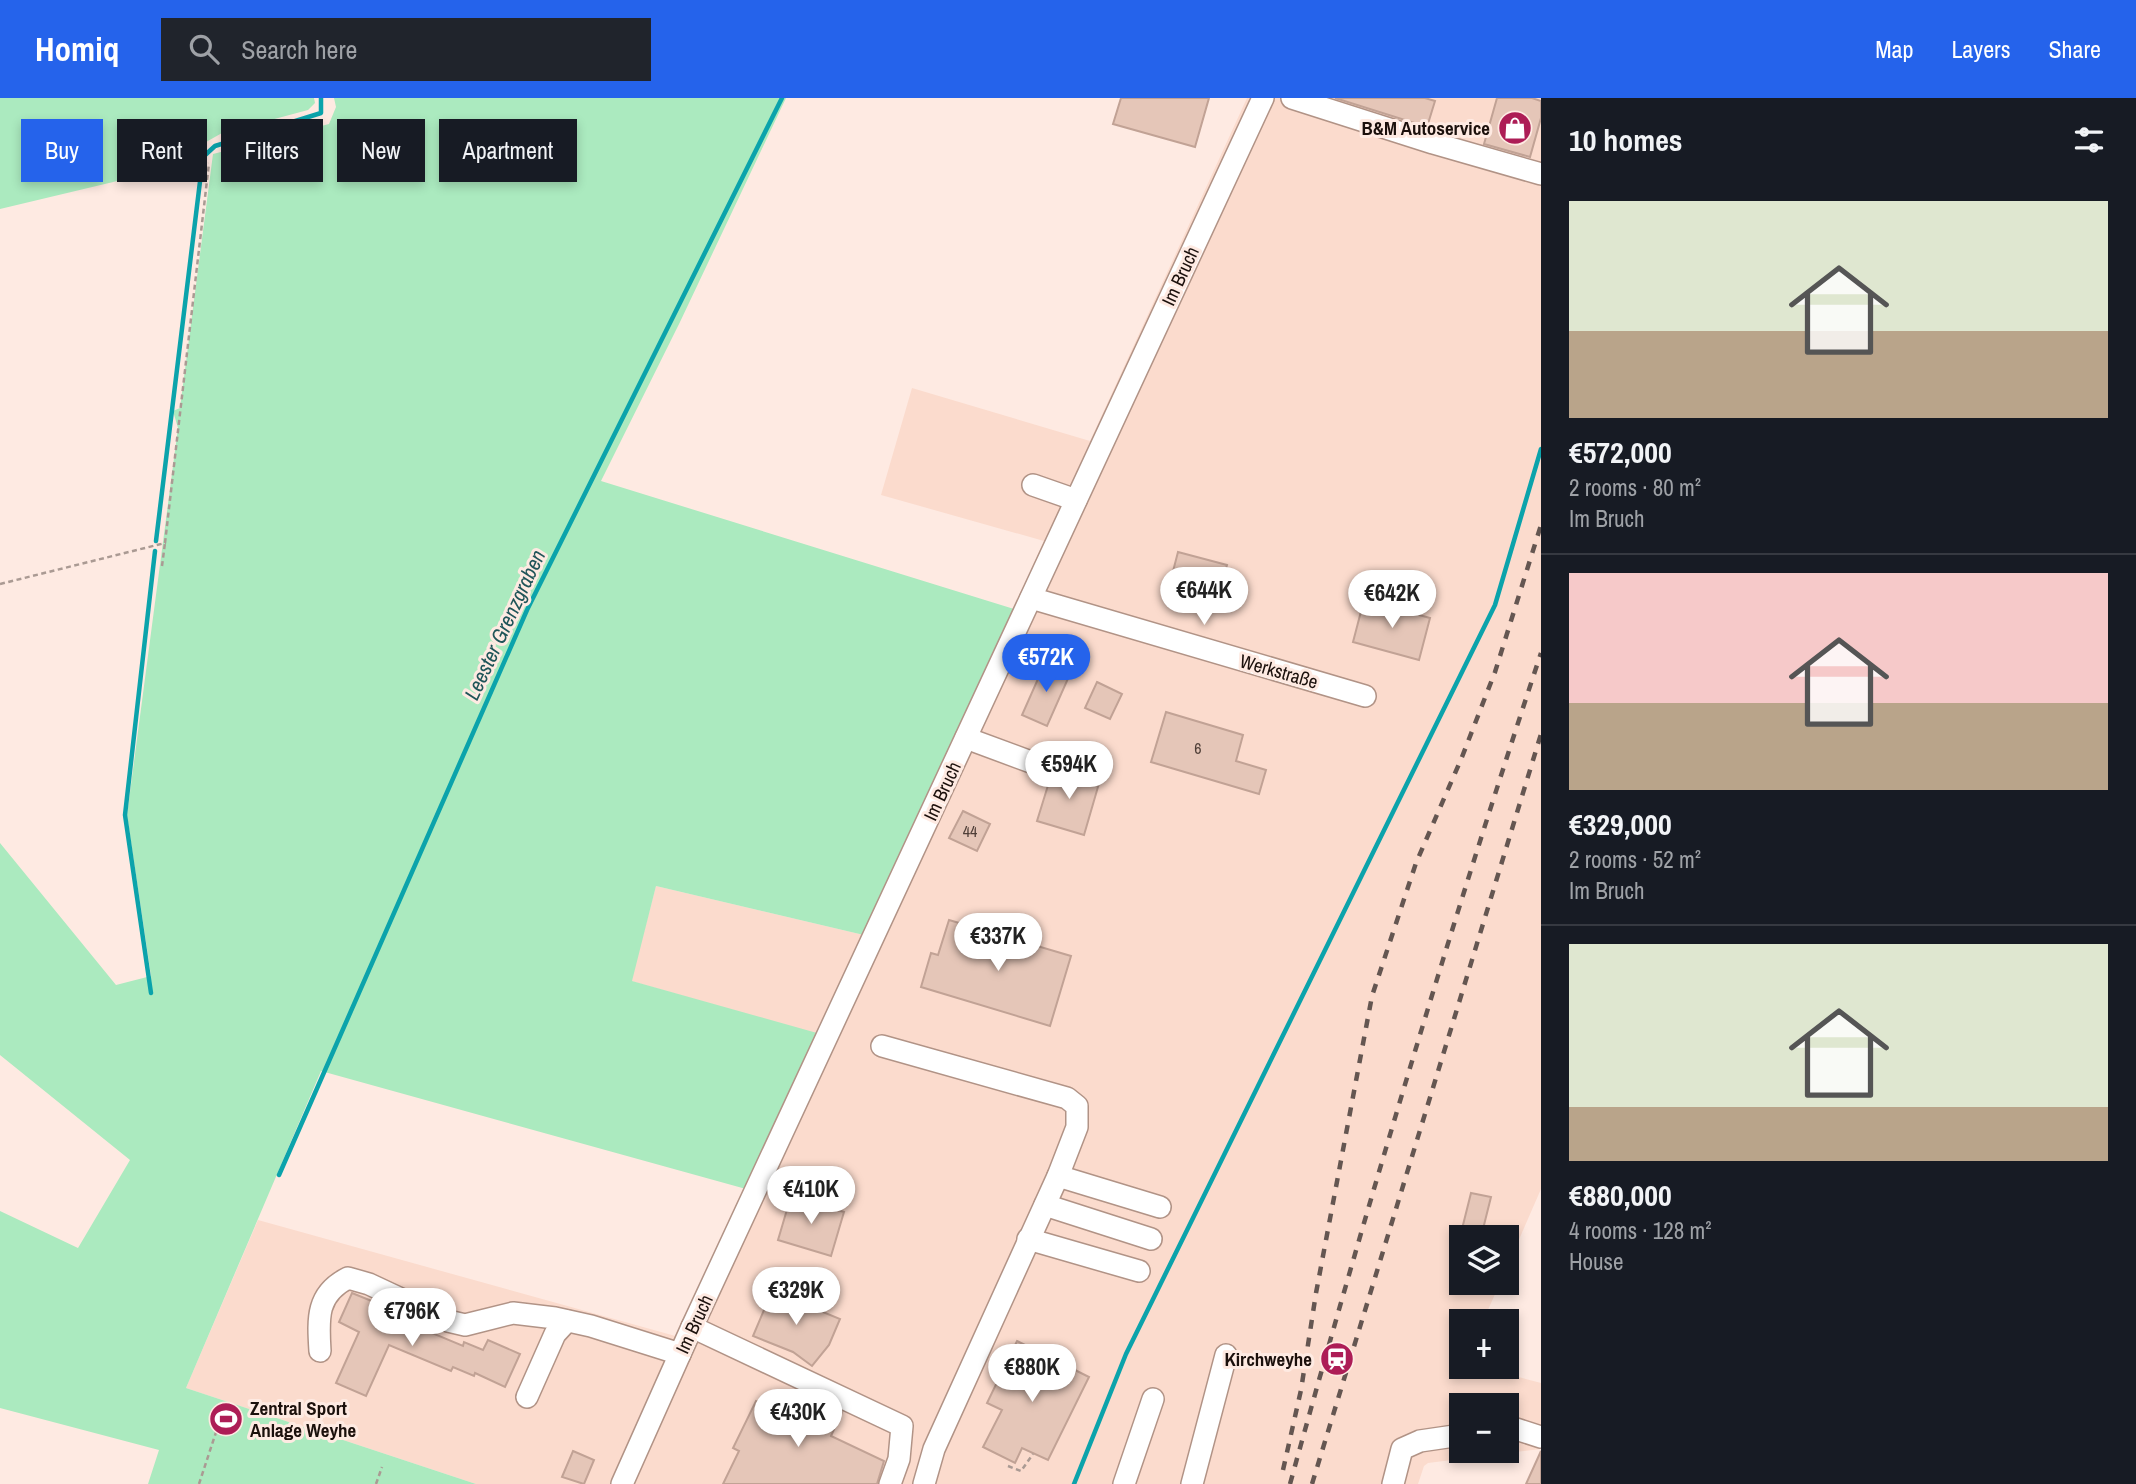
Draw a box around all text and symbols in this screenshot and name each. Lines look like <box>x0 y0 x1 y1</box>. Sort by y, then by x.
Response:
search box <box>161 18 651 81</box>
text: Homiq <box>35 27 119 71</box>
icon: search <box>185 30 223 68</box>
text: Search here <box>241 32 357 67</box>
text: Map <box>1875 33 1913 65</box>
text: Layers <box>1951 33 2010 65</box>
text: Share <box>2048 33 2101 65</box>
shop icon: B&M Autoservice <box>1496 109 1534 147</box>
place label: B&M Autoservice <box>1362 115 1490 141</box>
chip: Buy <box>21 119 103 182</box>
chip: Rent <box>117 119 207 182</box>
chip: Filters <box>221 119 323 182</box>
chip: New <box>337 119 425 182</box>
chip: Apartment <box>439 119 577 182</box>
text: 10 homes <box>1569 120 1683 160</box>
icon: filters <box>2070 121 2108 159</box>
street label: Im Bruch <box>1155 242 1205 310</box>
icon: home <box>1776 247 1902 373</box>
text: €572,000 <box>1569 432 1672 472</box>
text: 2 rooms · 80 m² <box>1569 472 1701 503</box>
text: Im Bruch <box>1569 503 1644 534</box>
water label: Leester Grenzgraben <box>457 545 552 705</box>
pin: €644K <box>1155 568 1253 627</box>
pin: €642K <box>1343 570 1441 630</box>
text: €644K <box>1176 574 1232 605</box>
text: €642K <box>1364 577 1420 608</box>
icon: home <box>1776 619 1902 745</box>
pin: €572K <box>997 634 1095 694</box>
text: €572K <box>1018 641 1074 672</box>
street label: Werkstraße <box>1237 647 1321 695</box>
house number: 6 <box>1194 737 1202 759</box>
pin: €594K <box>1020 742 1118 801</box>
text: €594K <box>1041 748 1097 779</box>
street label: Im Bruch <box>917 757 967 825</box>
text: €329,000 <box>1569 804 1672 844</box>
house number: 44 <box>963 820 977 842</box>
text: 2 rooms · 52 m² <box>1569 844 1701 875</box>
text: Im Bruch <box>1569 875 1644 906</box>
pin: €337K <box>949 914 1047 973</box>
text: €337K <box>970 920 1026 951</box>
icon: home <box>1776 990 1902 1116</box>
pin: €410K <box>762 1166 860 1226</box>
text: €410K <box>783 1173 839 1204</box>
text: €880,000 <box>1569 1175 1672 1215</box>
text: 4 rooms · 128 m² <box>1569 1215 1712 1246</box>
map controls <box>1449 1225 1519 1463</box>
button: layers <box>1449 1225 1519 1295</box>
text: House <box>1569 1246 1624 1277</box>
pin: €329K <box>747 1268 845 1327</box>
text: €329K <box>768 1274 824 1305</box>
pin: €796K <box>363 1288 461 1348</box>
street label: Im Bruch <box>669 1290 719 1358</box>
text: €796K <box>384 1295 440 1326</box>
button: + <box>1449 1309 1519 1379</box>
station icon: Kirchweyhe <box>1318 1340 1356 1378</box>
pin: €880K <box>983 1344 1081 1404</box>
place label: Kirchweyhe <box>1225 1346 1312 1372</box>
text: €880K <box>1004 1351 1060 1382</box>
pin: €430K <box>749 1390 847 1449</box>
button: − <box>1449 1393 1519 1463</box>
place label: Zentral Sport Anlage Weyhe <box>250 1395 357 1443</box>
text: €430K <box>770 1396 826 1427</box>
sports icon: Zentral Sport Anlage Weyhe <box>207 1400 245 1438</box>

